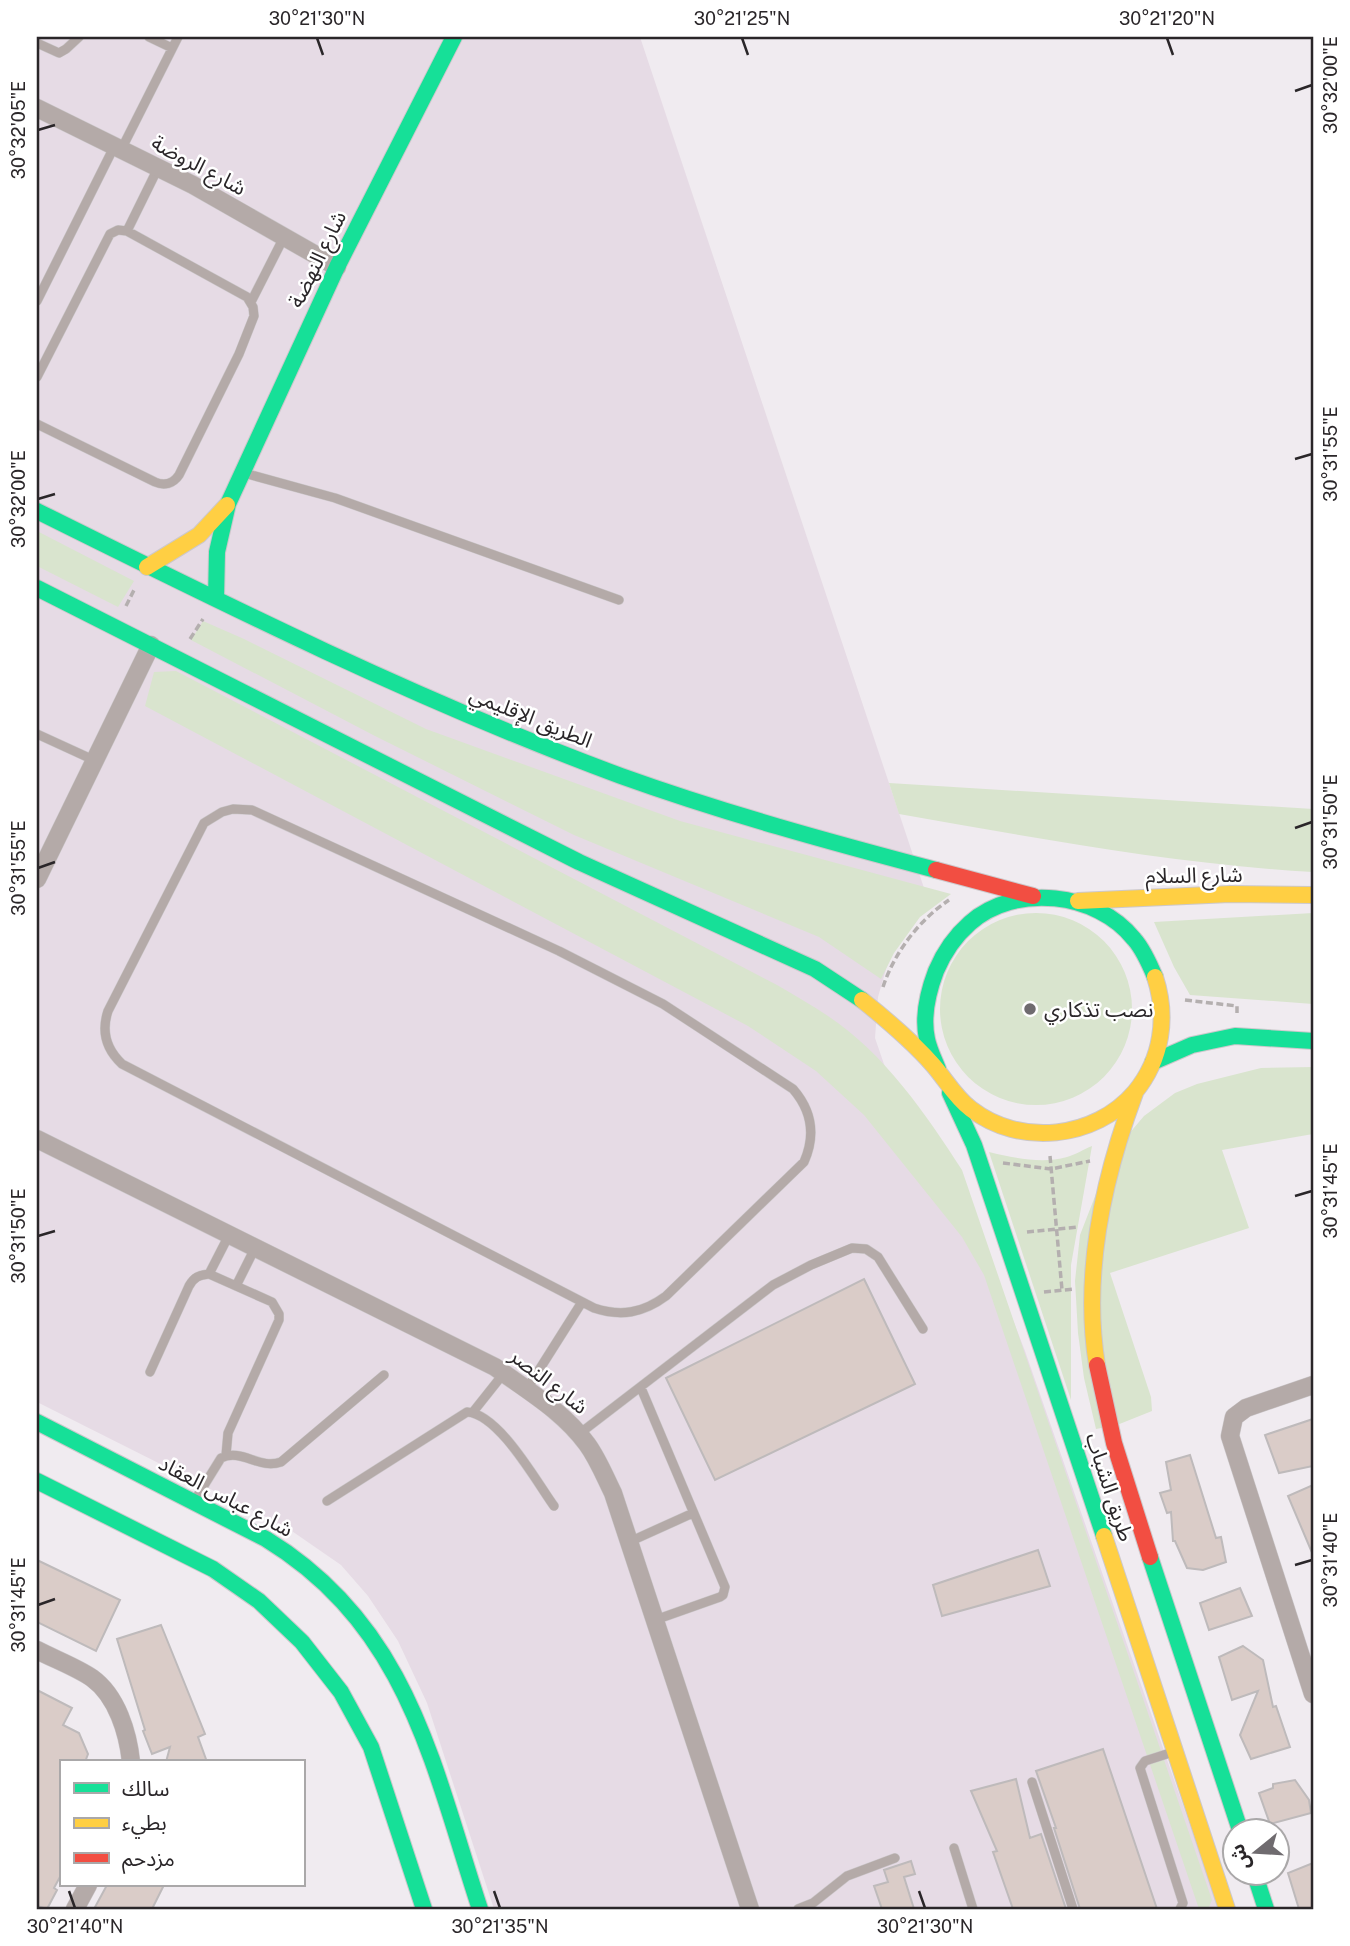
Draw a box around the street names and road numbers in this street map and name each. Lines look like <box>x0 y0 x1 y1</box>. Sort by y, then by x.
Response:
street label: شارع الروضة <box>146 130 251 203</box>
street label: شارع النهضة <box>283 207 354 313</box>
street label: الطريق الإقليمي <box>465 681 596 756</box>
street label: شارع السلام <box>1145 862 1243 892</box>
street label: شارع النصر <box>502 1342 593 1422</box>
street label: طريق الشباب <box>1080 1430 1139 1545</box>
street label: شارع عباس العقاد <box>153 1450 297 1545</box>

